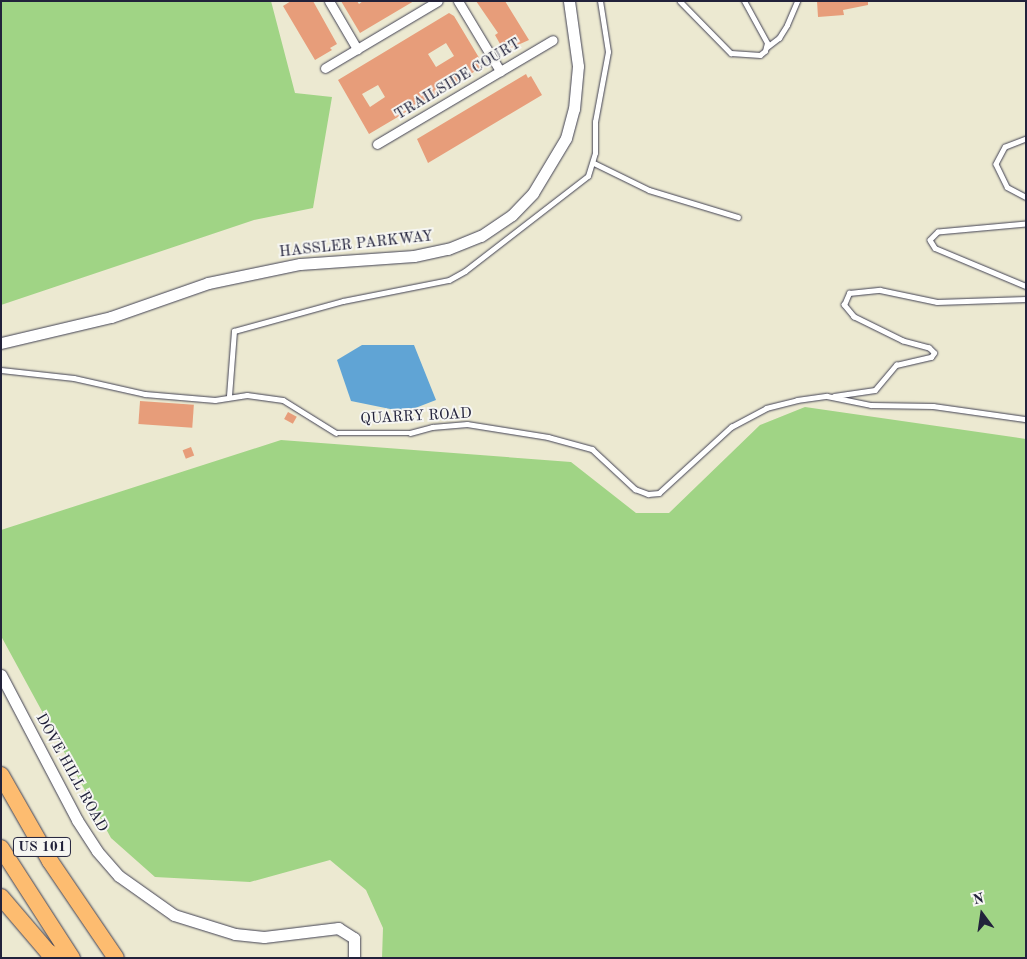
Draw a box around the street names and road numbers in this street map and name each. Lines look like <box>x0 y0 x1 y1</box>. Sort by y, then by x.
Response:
street label: TRAILSIDE COURT <box>392 35 524 125</box>
street label: HASSLER PARKWAY <box>278 228 434 262</box>
street label: QUARRY ROAD <box>360 405 472 429</box>
street label: DOVE HILL ROAD <box>31 711 111 835</box>
road number: US 101 <box>12 836 72 859</box>

